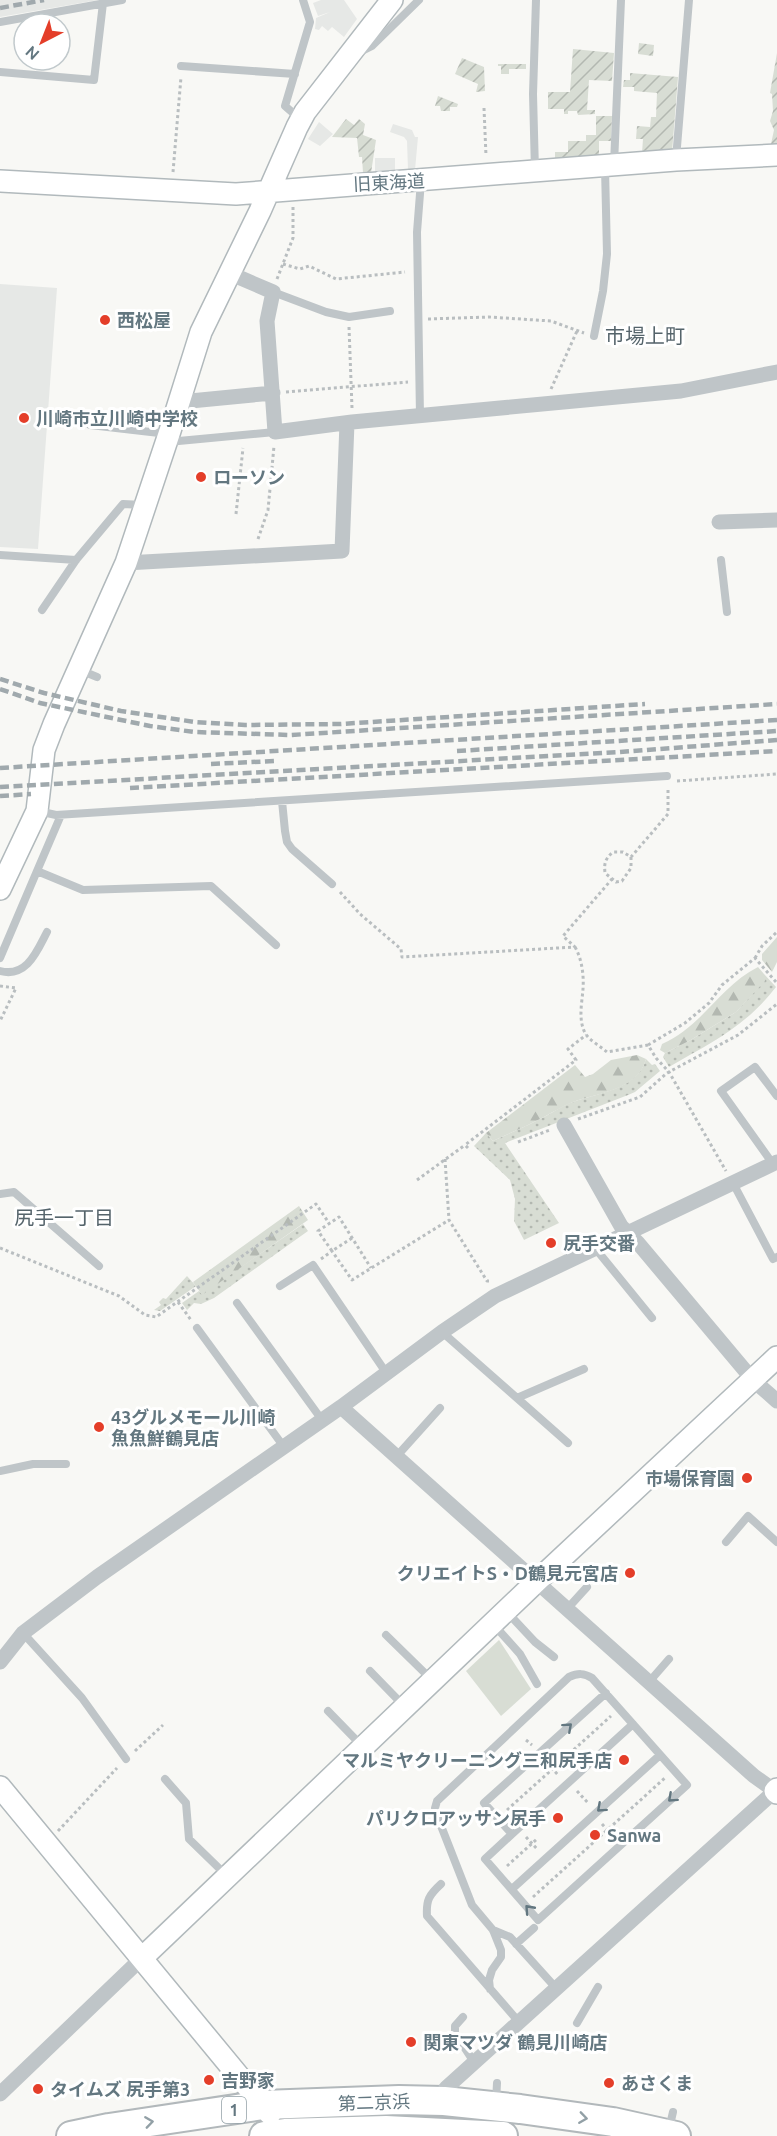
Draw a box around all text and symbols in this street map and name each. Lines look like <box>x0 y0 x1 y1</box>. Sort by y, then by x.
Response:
north arrow <box>12 12 72 72</box>
text: N <box>22 42 42 64</box>
street label: 旧東海道 <box>353 170 425 194</box>
place label: 西松屋 <box>117 310 171 330</box>
marker: 西松屋 <box>98 313 112 327</box>
district label: 市場上町 <box>605 324 685 347</box>
place label: 川崎市立川崎中学校 <box>36 408 198 428</box>
marker: 川崎市立川崎中学校 <box>17 411 31 425</box>
place label: ローソン <box>213 467 285 487</box>
marker: ローソン <box>194 470 208 484</box>
district label: 尻手一丁目 <box>14 1206 114 1229</box>
place label: 尻手交番 <box>563 1233 635 1253</box>
marker: 尻手交番 <box>544 1236 558 1250</box>
place label: 43グルメモール川崎 魚魚鮮鶴見店 <box>111 1407 275 1448</box>
marker: 43グルメモール川崎 魚魚鮮鶴見店 <box>92 1420 106 1434</box>
place label: 市場保育園 <box>645 1468 735 1488</box>
marker: 市場保育園 <box>740 1471 754 1485</box>
place label: クリエイトS・D鶴見元宮店 <box>397 1563 618 1583</box>
marker: クリエイトS・D鶴見元宮店 <box>623 1566 637 1580</box>
one-way arrow <box>561 1723 572 1734</box>
place label: マルミヤクリーニング三和尻手店 <box>342 1750 612 1770</box>
marker: マルミヤクリーニング三和尻手店 <box>617 1753 631 1767</box>
one-way arrow <box>668 1791 679 1802</box>
one-way arrow <box>598 1801 608 1812</box>
place label: パリクロアッサン尻手 <box>366 1808 546 1828</box>
marker: パリクロアッサン尻手 <box>551 1811 565 1825</box>
place label: Sanwa <box>607 1825 661 1845</box>
marker: Sanwa <box>588 1828 602 1842</box>
one-way arrow <box>525 1905 536 1915</box>
place label: 関東マツダ 鶴見川崎店 <box>423 2032 607 2052</box>
marker: 関東マツダ 鶴見川崎店 <box>404 2035 418 2049</box>
place label: 吉野家 <box>221 2070 275 2090</box>
marker: 吉野家 <box>202 2073 216 2087</box>
place label: あさくま <box>621 2073 693 2093</box>
marker: あさくま <box>602 2076 616 2090</box>
place label: タイムズ 尻手第3 <box>50 2079 190 2099</box>
marker: タイムズ 尻手第3 <box>31 2082 45 2096</box>
street label: 第二京浜 <box>338 2091 410 2113</box>
road number: 1 <box>222 2097 246 2123</box>
one-way arrow <box>578 2112 587 2124</box>
one-way arrow <box>145 2117 154 2129</box>

